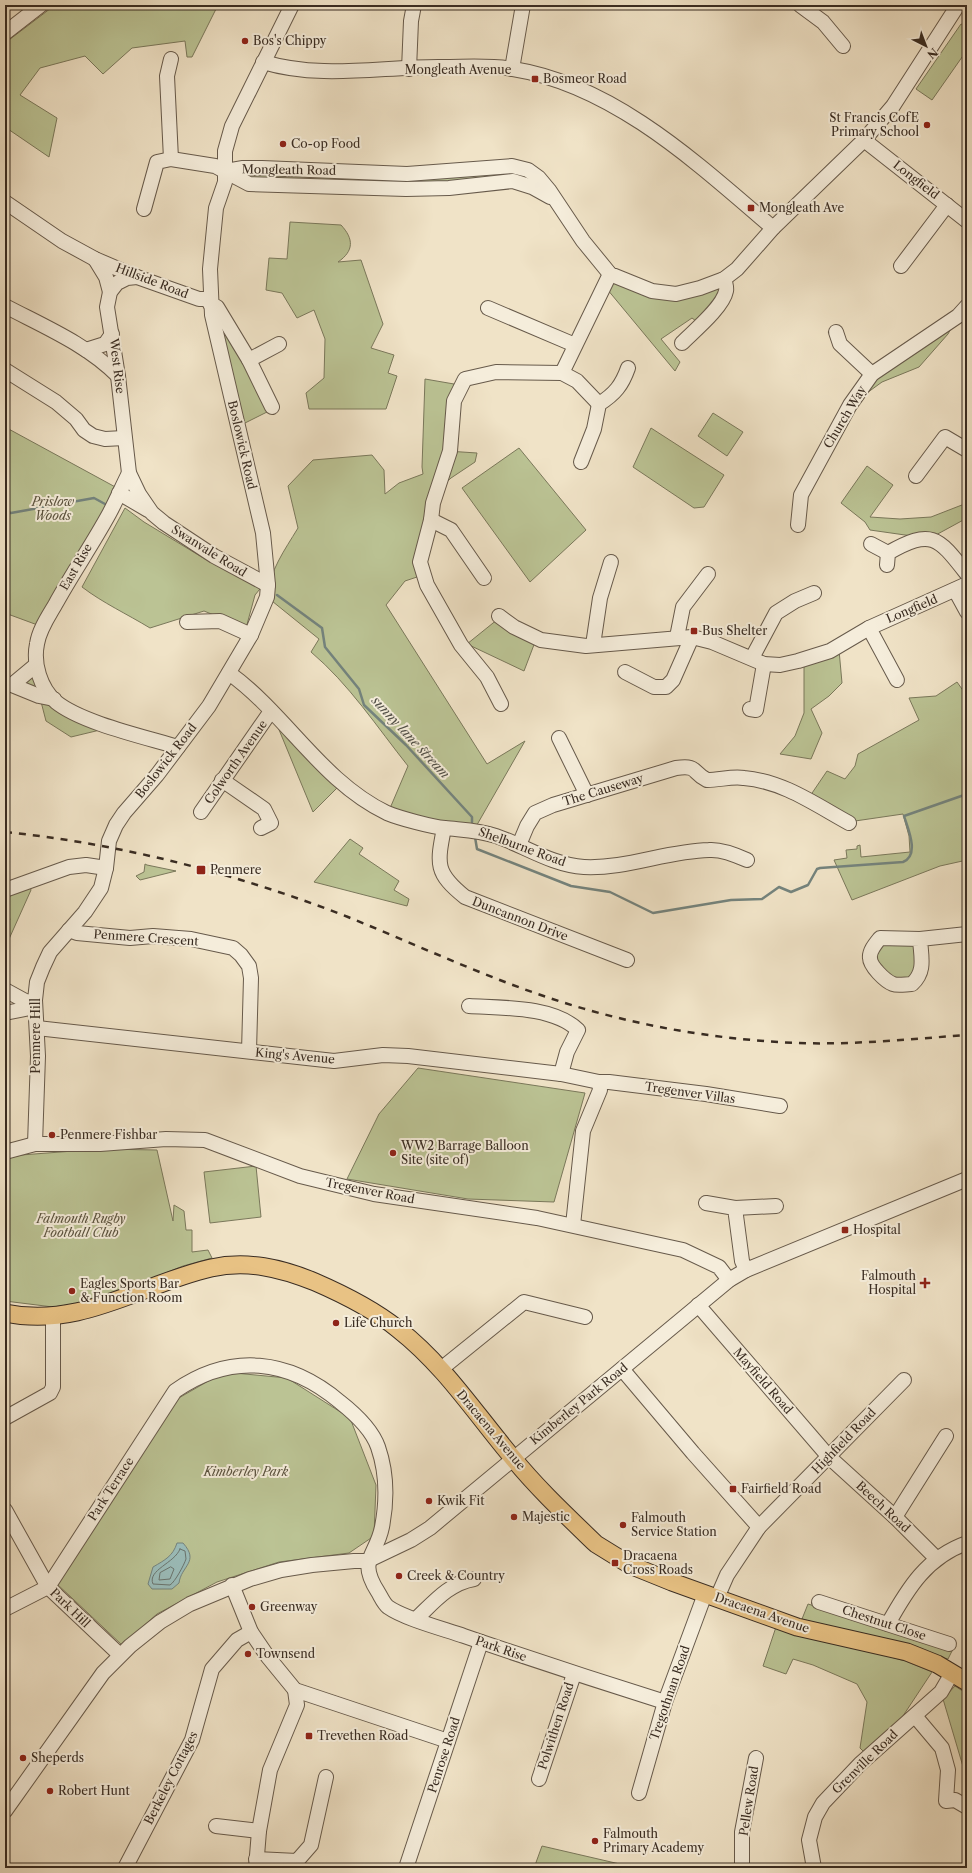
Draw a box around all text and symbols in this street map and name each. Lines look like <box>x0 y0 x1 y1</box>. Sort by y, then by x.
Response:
north arrow <box>906 26 946 66</box>
place label: Bos's Chippy <box>253 33 327 48</box>
marker: Bos's Chippy <box>240 36 250 46</box>
text: N <box>924 45 941 62</box>
street label: Mongleath Avenue <box>405 62 512 77</box>
place label: Bosmeor Road <box>543 71 628 86</box>
marker: Bosmeor Road <box>530 74 540 84</box>
place label: St Francis CofE Primary School <box>829 110 919 139</box>
marker: St Francis CofE Primary School <box>922 120 932 130</box>
place label: Co-op Food <box>291 136 361 151</box>
marker: Co-op Food <box>278 139 288 149</box>
street label: Longfield <box>890 157 943 203</box>
street label: Mongleath Road <box>242 161 337 178</box>
place label: Mongleath Ave <box>759 200 844 215</box>
marker: Mongleath Ave <box>746 203 756 213</box>
street label: Hillside Road <box>114 260 191 302</box>
street label: West Rise <box>107 336 128 395</box>
street label: Church Way <box>820 382 869 451</box>
street label: Boslowick Road <box>225 399 260 492</box>
park label: Prislow Woods <box>31 494 75 523</box>
street label: Swanvale Road <box>169 521 250 580</box>
street label: East Rise <box>56 540 95 593</box>
street label: Longfield <box>884 591 940 626</box>
place label: Bus Shelter <box>702 623 767 638</box>
marker: Bus Shelter <box>689 626 699 636</box>
water label: sunny lane stream <box>368 692 453 782</box>
street label: Colworth Avenue <box>201 717 270 807</box>
street label: Boslowick Road <box>132 720 200 801</box>
street label: The Causeway <box>561 770 645 809</box>
street label: Shelburne Road <box>476 824 569 870</box>
place label: Penmere <box>210 862 262 877</box>
marker: Penmere <box>195 864 207 876</box>
street label: Duncannon Drive <box>470 893 571 944</box>
street label: Penmere Crescent <box>93 926 200 949</box>
street label: Penmere Hill <box>28 998 43 1074</box>
street label: King's Avenue <box>255 1045 336 1066</box>
street label: Tregenver Villas <box>644 1079 736 1106</box>
place label: Penmere Fishbar <box>60 1127 157 1142</box>
marker: Penmere Fishbar <box>47 1130 57 1140</box>
place label: WW2 Barrage Balloon Site (site of) <box>400 1138 529 1167</box>
marker: WW2 Barrage Balloon Site (site of) <box>388 1148 398 1158</box>
street label: Tregenver Road <box>324 1174 417 1207</box>
park label: Falmouth Rugby Football Club <box>35 1211 126 1240</box>
place label: Hospital <box>853 1222 901 1237</box>
marker: Hospital <box>840 1225 850 1235</box>
place label: Falmouth Hospital <box>861 1268 916 1297</box>
place label: Eagles Sports Bar & Function Room <box>80 1276 182 1305</box>
marker: Falmouth Hospital <box>919 1277 931 1289</box>
marker: Eagles Sports Bar & Function Room <box>67 1286 77 1296</box>
place label: Life Church <box>344 1315 413 1330</box>
marker: Life Church <box>331 1318 341 1328</box>
street label: Mayfield Road <box>731 1345 797 1417</box>
street label: Kimberley Park Road <box>527 1359 631 1448</box>
street label: Dracaena Avenue <box>454 1387 529 1473</box>
street label: Highfield Road <box>808 1404 879 1477</box>
street label: Park Terrace <box>85 1454 137 1523</box>
park label: Kimberley Park <box>203 1464 289 1479</box>
street label: Beech Road <box>853 1478 914 1536</box>
place label: Fairfield Road <box>741 1481 822 1496</box>
marker: Fairfield Road <box>728 1484 738 1494</box>
place label: Kwik Fit <box>437 1493 485 1508</box>
marker: Kwik Fit <box>424 1496 434 1506</box>
place label: Majestic <box>522 1509 570 1524</box>
place label: Falmouth Service Station <box>631 1510 717 1539</box>
marker: Majestic <box>509 1512 519 1522</box>
marker: Falmouth Service Station <box>618 1520 628 1530</box>
place label: Dracaena Cross Roads <box>623 1548 693 1577</box>
marker: Dracaena Cross Roads <box>610 1558 620 1568</box>
place label: Creek & Country <box>407 1568 505 1583</box>
marker: Creek & Country <box>394 1571 404 1581</box>
street label: Park Hill <box>47 1585 94 1631</box>
street label: Dracaena Avenue <box>713 1589 812 1636</box>
place label: Greenway <box>260 1599 318 1614</box>
marker: Greenway <box>247 1602 257 1612</box>
street label: Chestnut Close <box>840 1602 928 1643</box>
street label: Park Rise <box>473 1633 529 1664</box>
street label: Tregothnan Road <box>646 1643 693 1742</box>
place label: Townsend <box>256 1646 316 1661</box>
marker: Townsend <box>243 1649 253 1659</box>
street label: Polwithen Road <box>534 1680 577 1771</box>
street label: Penrose Road <box>424 1714 463 1795</box>
street label: Grenville Road <box>829 1726 901 1797</box>
place label: Trevethen Road <box>317 1728 409 1743</box>
street label: Berkeley Cottages <box>141 1729 201 1827</box>
marker: Trevethen Road <box>304 1731 314 1741</box>
place label: Sheperds <box>31 1750 84 1765</box>
marker: Sheperds <box>18 1753 28 1763</box>
street label: Pellew Road <box>736 1764 762 1837</box>
place label: Robert Hunt <box>58 1783 130 1798</box>
marker: Robert Hunt <box>45 1786 55 1796</box>
place label: Falmouth Primary Academy <box>603 1826 704 1855</box>
marker: Falmouth Primary Academy <box>590 1836 600 1846</box>

